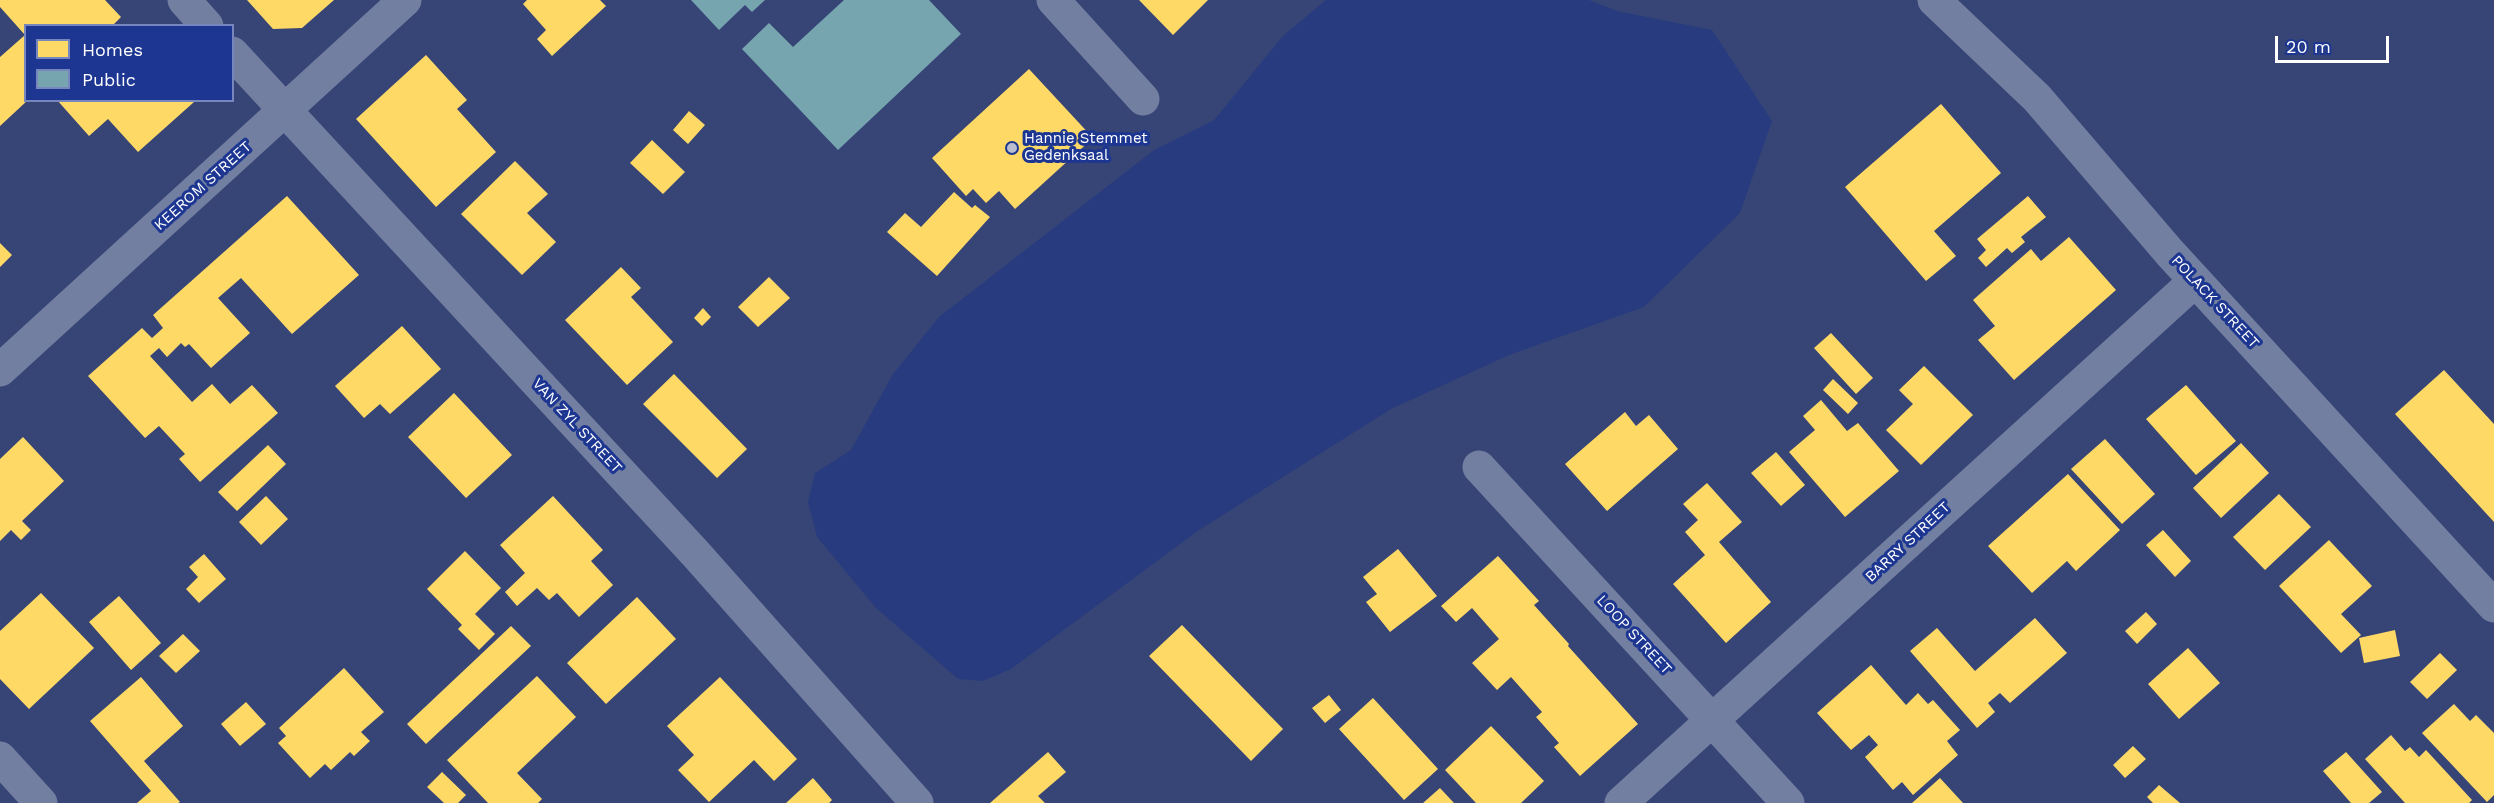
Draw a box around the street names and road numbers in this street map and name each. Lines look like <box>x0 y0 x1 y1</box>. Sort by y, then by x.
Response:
street label: KEEROM STREET <box>151 138 255 234</box>
street label: POLACK STREET <box>2167 252 2263 352</box>
street label: VAN ZYL STREET <box>528 375 626 477</box>
street label: BARRY STREET <box>1862 498 1954 586</box>
street label: LOOP STREET <box>1593 592 1675 678</box>

